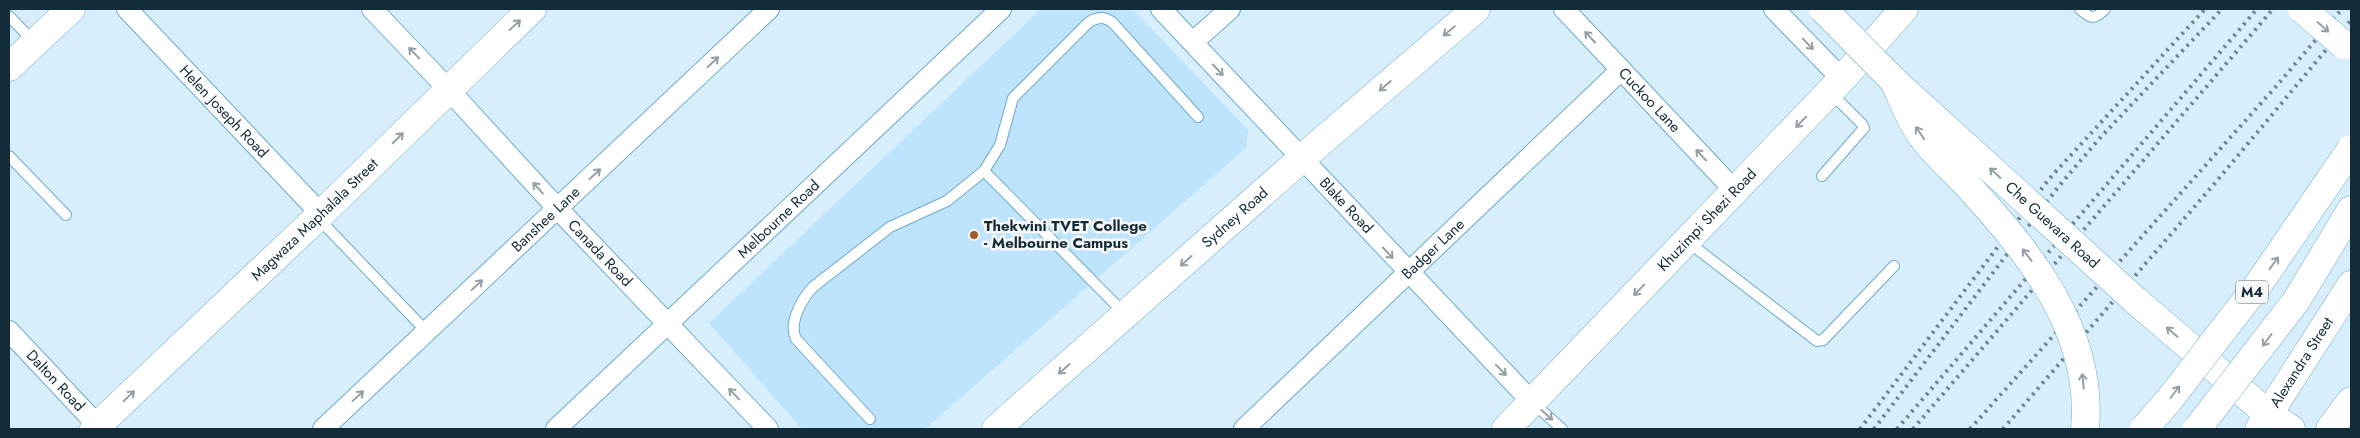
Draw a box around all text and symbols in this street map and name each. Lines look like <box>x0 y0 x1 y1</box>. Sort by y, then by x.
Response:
one-way arrow <box>509 19 521 31</box>
one-way arrow <box>2317 21 2330 33</box>
one-way arrow <box>1443 26 1456 37</box>
one-way arrow <box>1584 30 1596 43</box>
one-way arrow <box>1802 37 1814 50</box>
one-way arrow <box>408 47 420 60</box>
one-way arrow <box>707 56 720 68</box>
street label: Helen Joseph Road <box>174 60 273 163</box>
one-way arrow <box>1212 63 1224 76</box>
street label: Cuckoo Lane <box>1613 63 1686 138</box>
one-way arrow <box>1379 80 1392 92</box>
one-way arrow <box>1794 116 1807 128</box>
one-way arrow <box>1915 126 1925 140</box>
one-way arrow <box>392 132 404 144</box>
one-way arrow <box>1695 149 1707 162</box>
street label: Magwaza Maphalala Street <box>246 153 383 286</box>
street label: Khuzimpi Shezi Road <box>1652 163 1762 276</box>
one-way arrow <box>1989 167 2002 179</box>
one-way arrow <box>589 168 602 180</box>
street label: Blake Road <box>1314 172 1378 238</box>
street label: Melbourne Road <box>733 175 825 263</box>
street label: Che Guevara Road <box>2000 176 2104 274</box>
street label: Banshee Lane <box>507 181 585 257</box>
one-way arrow <box>532 181 544 194</box>
street label: Sydney Road <box>1197 182 1273 253</box>
street label: Badger Lane <box>1397 213 1470 284</box>
street label: Canada Road <box>563 215 637 291</box>
place label: Thekwini TVET College - Melbourne Campus <box>984 215 1147 254</box>
marker: Thekwini TVET College - Melbourne Campus <box>968 229 980 241</box>
one-way arrow <box>1382 246 1394 259</box>
one-way arrow <box>2022 248 2032 262</box>
one-way arrow <box>1179 255 1192 267</box>
one-way arrow <box>2269 256 2279 270</box>
one-way arrow <box>470 279 483 291</box>
road number: M4 <box>2236 280 2268 304</box>
one-way arrow <box>1634 283 1646 295</box>
street label: Alexandra Street <box>2264 313 2339 412</box>
one-way arrow <box>2166 326 2179 337</box>
one-way arrow <box>2261 333 2272 346</box>
street label: Dalton Road <box>21 345 90 416</box>
one-way arrow <box>1058 363 1071 375</box>
one-way arrow <box>1495 364 1507 376</box>
one-way arrow <box>2078 373 2088 389</box>
one-way arrow <box>2170 386 2181 399</box>
one-way arrow <box>728 388 741 400</box>
one-way arrow <box>123 390 136 402</box>
one-way arrow <box>352 390 365 402</box>
one-way arrow <box>1540 410 1553 421</box>

